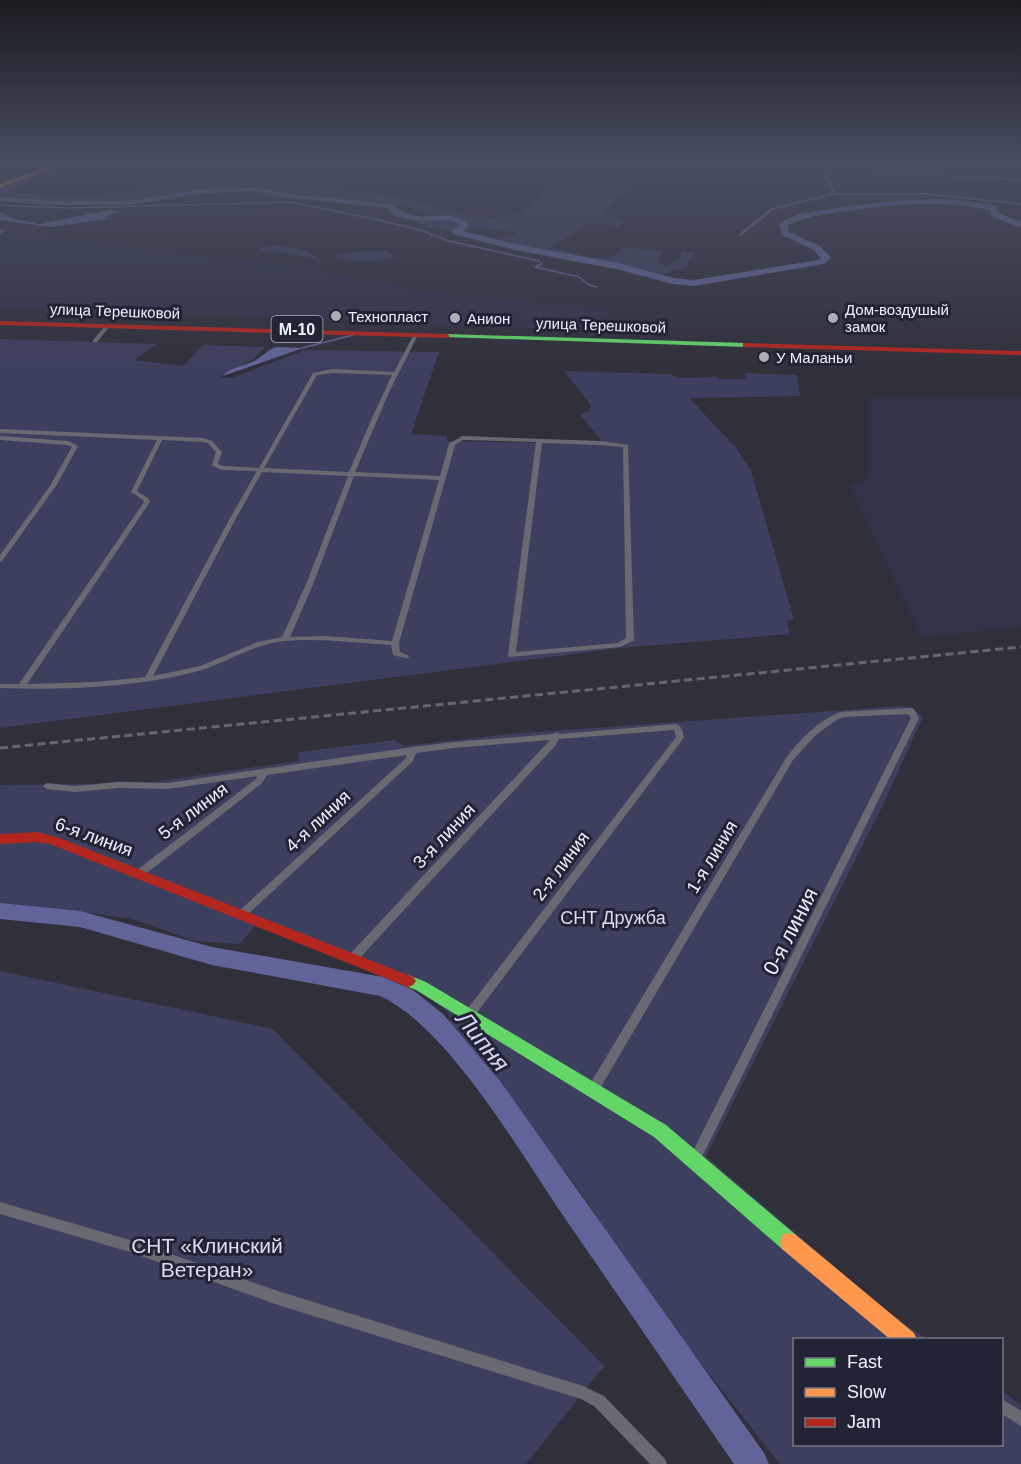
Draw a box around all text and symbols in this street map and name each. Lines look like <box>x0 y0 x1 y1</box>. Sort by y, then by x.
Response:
street label: улица Терешковой <box>50 300 180 322</box>
place label: Дом-воздушый замок <box>845 301 949 335</box>
place label: Технопласт <box>348 308 428 325</box>
marker: Технопласт <box>329 309 343 323</box>
place label: Анион <box>467 310 510 327</box>
marker: Анион <box>448 311 462 325</box>
marker: Дом-воздушый замок <box>826 311 840 325</box>
street label: улица Терешковой <box>536 314 666 336</box>
road number: М-10 <box>272 316 322 342</box>
place label: У Маланьи <box>776 349 852 366</box>
marker: У Маланьи <box>757 350 771 364</box>
street label: 5-я линия <box>155 779 231 843</box>
street label: 4-я линия <box>282 786 354 856</box>
street label: 3-я линия <box>409 800 479 872</box>
street label: 6-я линия <box>52 814 136 860</box>
street label: 1-я линия <box>683 817 741 897</box>
street label: 2-я линия <box>529 828 593 904</box>
street label: 0-я линия <box>758 884 822 978</box>
park label: СНТ Дружба <box>560 908 667 928</box>
water label: Липня <box>450 1004 515 1076</box>
park label: СНТ «Клинский Ветеран» <box>131 1234 283 1281</box>
legend <box>793 1338 1003 1446</box>
text: Fast <box>847 1352 882 1372</box>
text: Slow <box>847 1382 887 1402</box>
text: Jam <box>847 1412 881 1432</box>

